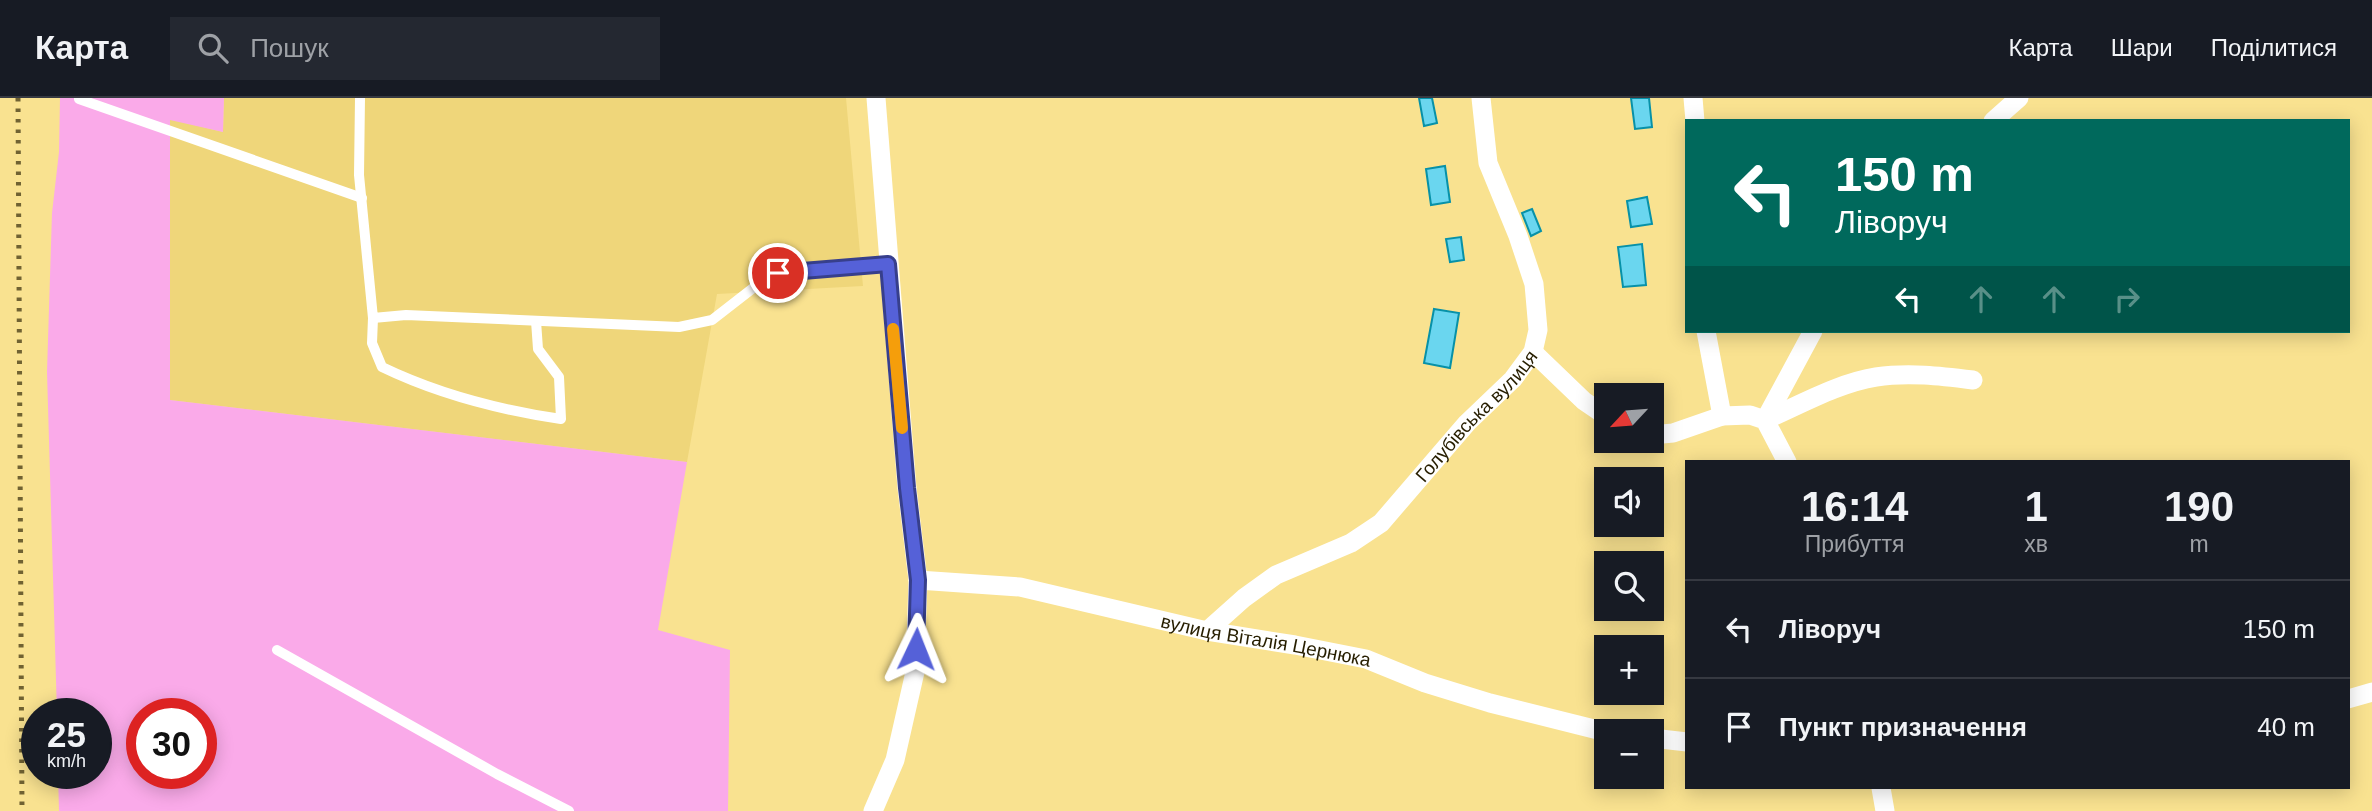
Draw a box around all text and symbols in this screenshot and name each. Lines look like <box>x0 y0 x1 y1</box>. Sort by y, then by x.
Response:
search box <box>170 17 660 80</box>
text: Карта <box>35 29 128 66</box>
icon: search <box>194 29 232 67</box>
text: Пошук <box>250 33 329 63</box>
text: Карта <box>2008 34 2073 61</box>
text: Шари <box>2111 34 2173 61</box>
text: Поділитися <box>2211 34 2337 61</box>
icon: left <box>1720 147 1811 238</box>
text: 150 m <box>1835 147 1974 201</box>
text: Ліворуч <box>1835 204 1948 240</box>
pin <box>748 243 808 303</box>
icon: arrive <box>759 254 797 292</box>
icon: left <box>1889 280 1927 318</box>
icon: ahead <box>1962 280 2000 318</box>
icon: ahead <box>2035 280 2073 318</box>
icon: right <box>2108 280 2146 318</box>
street label: Голубівська вулиця <box>1411 346 1542 486</box>
north arrow <box>1594 383 1664 453</box>
map controls <box>1594 383 1664 789</box>
button: sound <box>1594 467 1664 537</box>
text: 16:14 <box>1801 483 1908 530</box>
text: 1 <box>2024 483 2048 530</box>
text: 190 <box>2164 483 2234 530</box>
text: Прибуття <box>1805 531 1905 557</box>
text: хв <box>2024 531 2048 557</box>
text: m <box>2189 531 2209 557</box>
button: search <box>1594 551 1664 621</box>
icon: left <box>1720 610 1758 648</box>
street label: вулиця Віталія Цернюка <box>1159 611 1373 671</box>
position arrow <box>879 612 953 686</box>
text: Ліворуч <box>1779 614 1881 644</box>
text: 150 m <box>2243 614 2315 644</box>
button: + <box>1594 635 1664 705</box>
speed limit sign: 30 <box>126 698 217 789</box>
icon: arrive <box>1720 708 1758 746</box>
text: Пункт призначення <box>1779 712 2027 742</box>
text: 40 m <box>2257 712 2315 742</box>
text: 25 <box>47 715 86 754</box>
button: − <box>1594 719 1664 789</box>
text: km/h <box>47 751 86 771</box>

